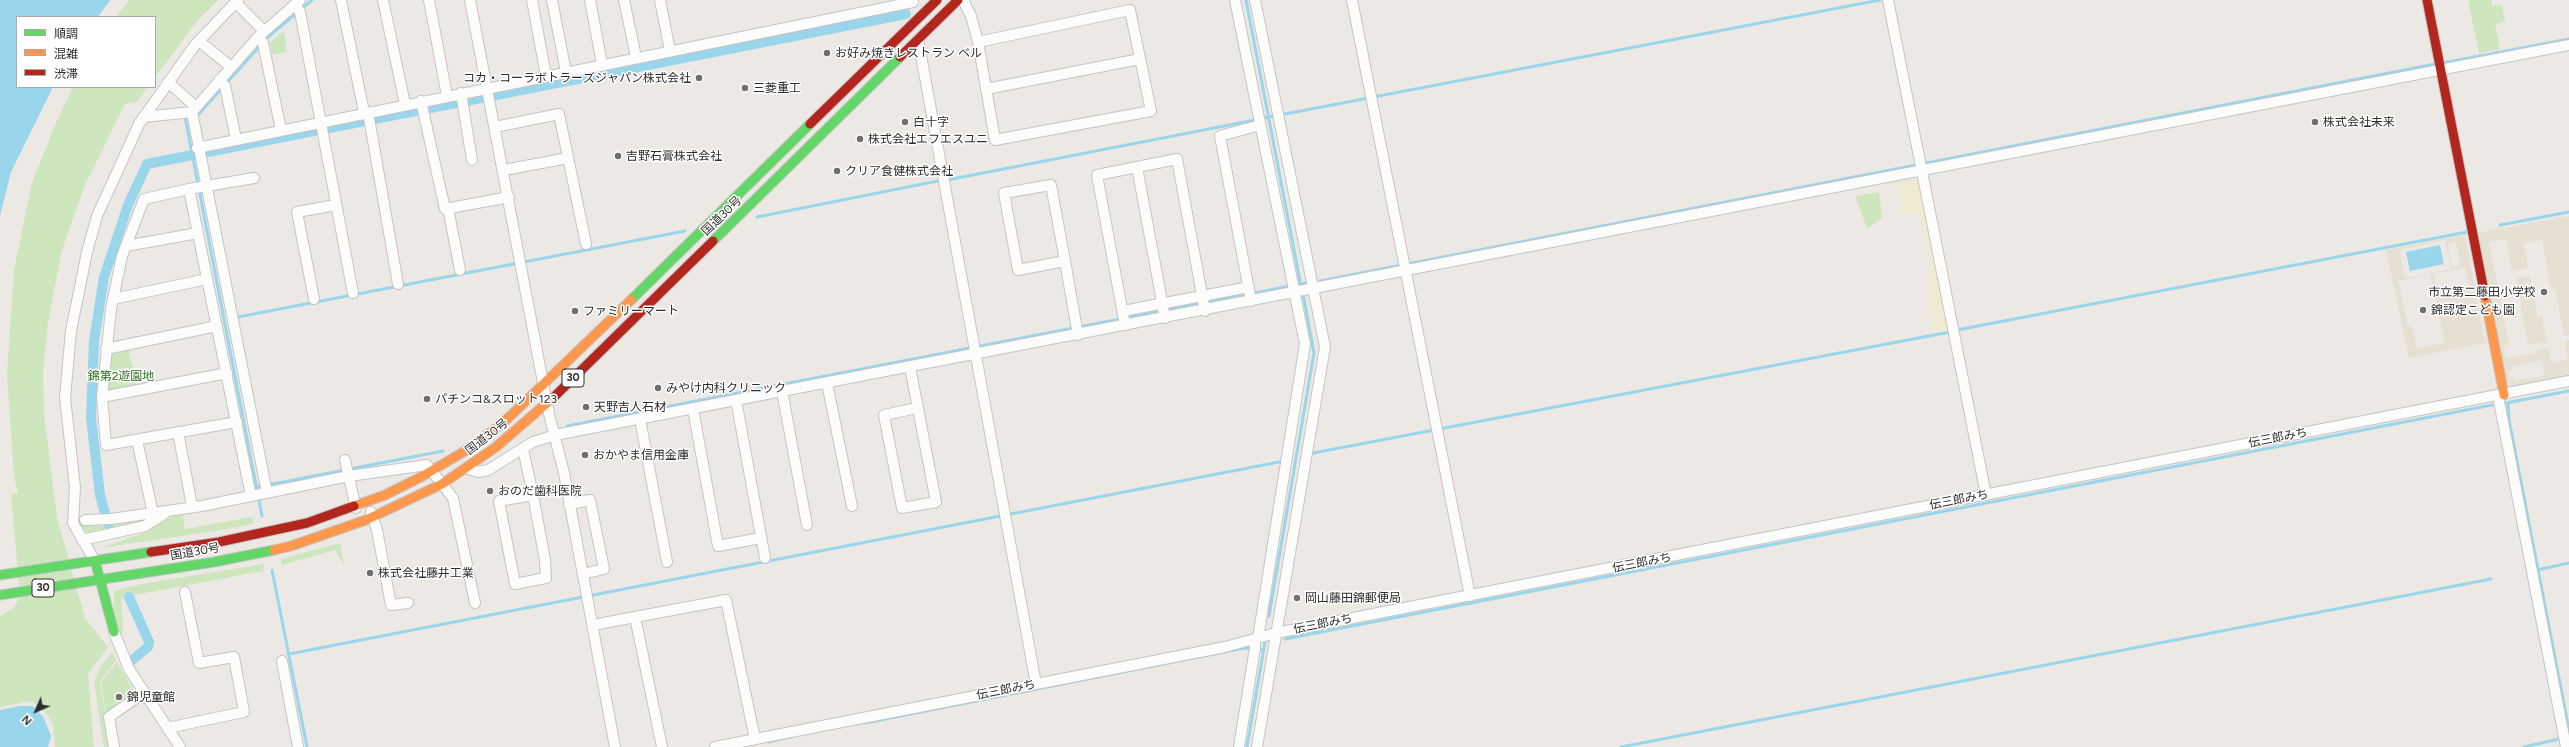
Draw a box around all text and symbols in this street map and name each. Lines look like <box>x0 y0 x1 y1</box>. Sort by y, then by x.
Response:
legend <box>16 16 156 88</box>
text: 順調 <box>54 27 78 41</box>
place label: お好み焼きレストラン ベル <box>835 46 982 60</box>
text: 混雑 <box>54 47 78 61</box>
marker: お好み焼きレストラン ベル <box>822 48 832 58</box>
text: 渋滞 <box>54 67 78 81</box>
place label: コカ・コーラボトラーズジャパン株式会社 <box>463 71 691 85</box>
marker: コカ・コーラボトラーズジャパン株式会社 <box>694 73 704 83</box>
place label: 三菱重工 <box>753 81 801 95</box>
marker: 三菱重工 <box>740 83 750 93</box>
place label: 白十字 <box>913 115 949 129</box>
place label: 株式会社未来 <box>2323 115 2395 129</box>
marker: 白十字 <box>900 117 910 127</box>
marker: 株式会社未来 <box>2310 117 2320 127</box>
place label: 株式会社エフエスユニ <box>868 132 988 146</box>
marker: 株式会社エフエスユニ <box>855 134 865 144</box>
place label: 吉野石膏株式会社 <box>626 149 722 163</box>
marker: 吉野石膏株式会社 <box>613 151 623 161</box>
place label: クリア食健株式会社 <box>845 164 953 178</box>
marker: クリア食健株式会社 <box>832 166 842 176</box>
street label: 国道30号 <box>699 193 745 239</box>
place label: 市立第二藤田小学校 <box>2428 285 2536 299</box>
marker: 市立第二藤田小学校 <box>2539 287 2549 297</box>
place label: 錦認定こども園 <box>2431 303 2515 317</box>
place label: ファミリーマート <box>583 304 679 318</box>
marker: 錦認定こども園 <box>2418 305 2428 315</box>
marker: ファミリーマート <box>570 306 580 316</box>
park label: 錦第2遊園地 <box>88 369 154 383</box>
road number: 30 <box>562 369 584 387</box>
place label: みやけ内科クリニック <box>666 381 786 395</box>
marker: みやけ内科クリニック <box>653 383 663 393</box>
place label: パチンコ&スロット123 <box>435 392 557 406</box>
marker: パチンコ&スロット123 <box>422 394 432 404</box>
place label: 天野吉人石材 <box>594 400 666 414</box>
marker: 天野吉人石材 <box>581 402 591 412</box>
street label: 国道30号 <box>463 416 511 458</box>
street label: 伝三郎みち <box>2247 425 2309 451</box>
place label: おかやま信用金庫 <box>593 448 689 462</box>
marker: おかやま信用金庫 <box>580 450 590 460</box>
place label: おのだ歯科医院 <box>498 484 582 498</box>
marker: おのだ歯科医院 <box>485 486 495 496</box>
street label: 伝三郎みち <box>1928 487 1990 513</box>
street label: 国道30号 <box>169 541 221 563</box>
street label: 伝三郎みち <box>1611 550 1673 576</box>
place label: 株式会社藤井工業 <box>378 566 474 580</box>
marker: 株式会社藤井工業 <box>365 568 375 578</box>
road number: 30 <box>32 579 54 597</box>
place label: 岡山藤田錦郵便局 <box>1305 591 1401 605</box>
marker: 岡山藤田錦郵便局 <box>1292 593 1302 603</box>
street label: 伝三郎みち <box>1292 611 1354 637</box>
street label: 伝三郎みち <box>975 677 1037 703</box>
place label: 錦児童館 <box>127 690 175 704</box>
north arrow <box>16 691 56 731</box>
marker: 錦児童館 <box>114 692 124 702</box>
text: N <box>20 712 35 727</box>

